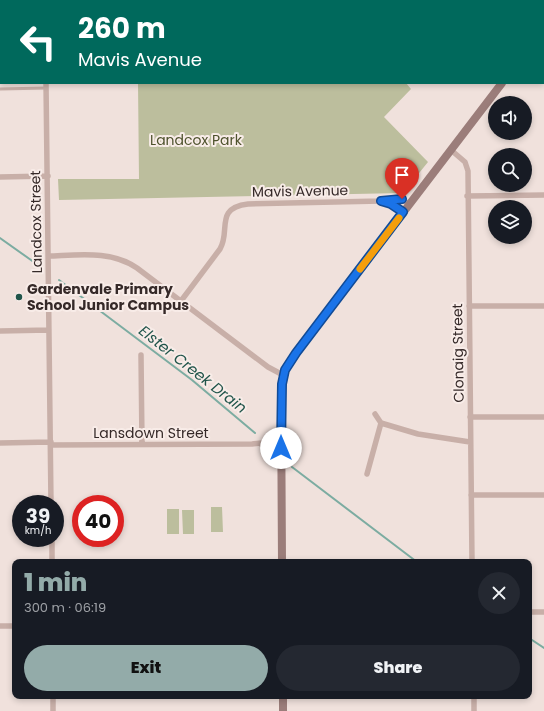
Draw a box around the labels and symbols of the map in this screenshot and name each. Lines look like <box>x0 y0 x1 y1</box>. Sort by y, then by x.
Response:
park label: Landcox Park <box>150 130 243 150</box>
pin <box>385 158 419 199</box>
street label: Landcox Street <box>25 170 47 274</box>
street label: Mavis Avenue <box>252 180 349 202</box>
place label: Gardenvale Primary School Junior Campus <box>27 279 189 315</box>
marker: Gardenvale Primary School Junior Campus <box>14 292 24 302</box>
street label: Clonaig Street <box>447 303 469 403</box>
water label: Elster Creek Drain <box>135 320 251 418</box>
street label: Lansdown Street <box>93 423 209 443</box>
position arrow <box>260 427 302 469</box>
speed limit sign: 40 <box>72 495 124 547</box>

